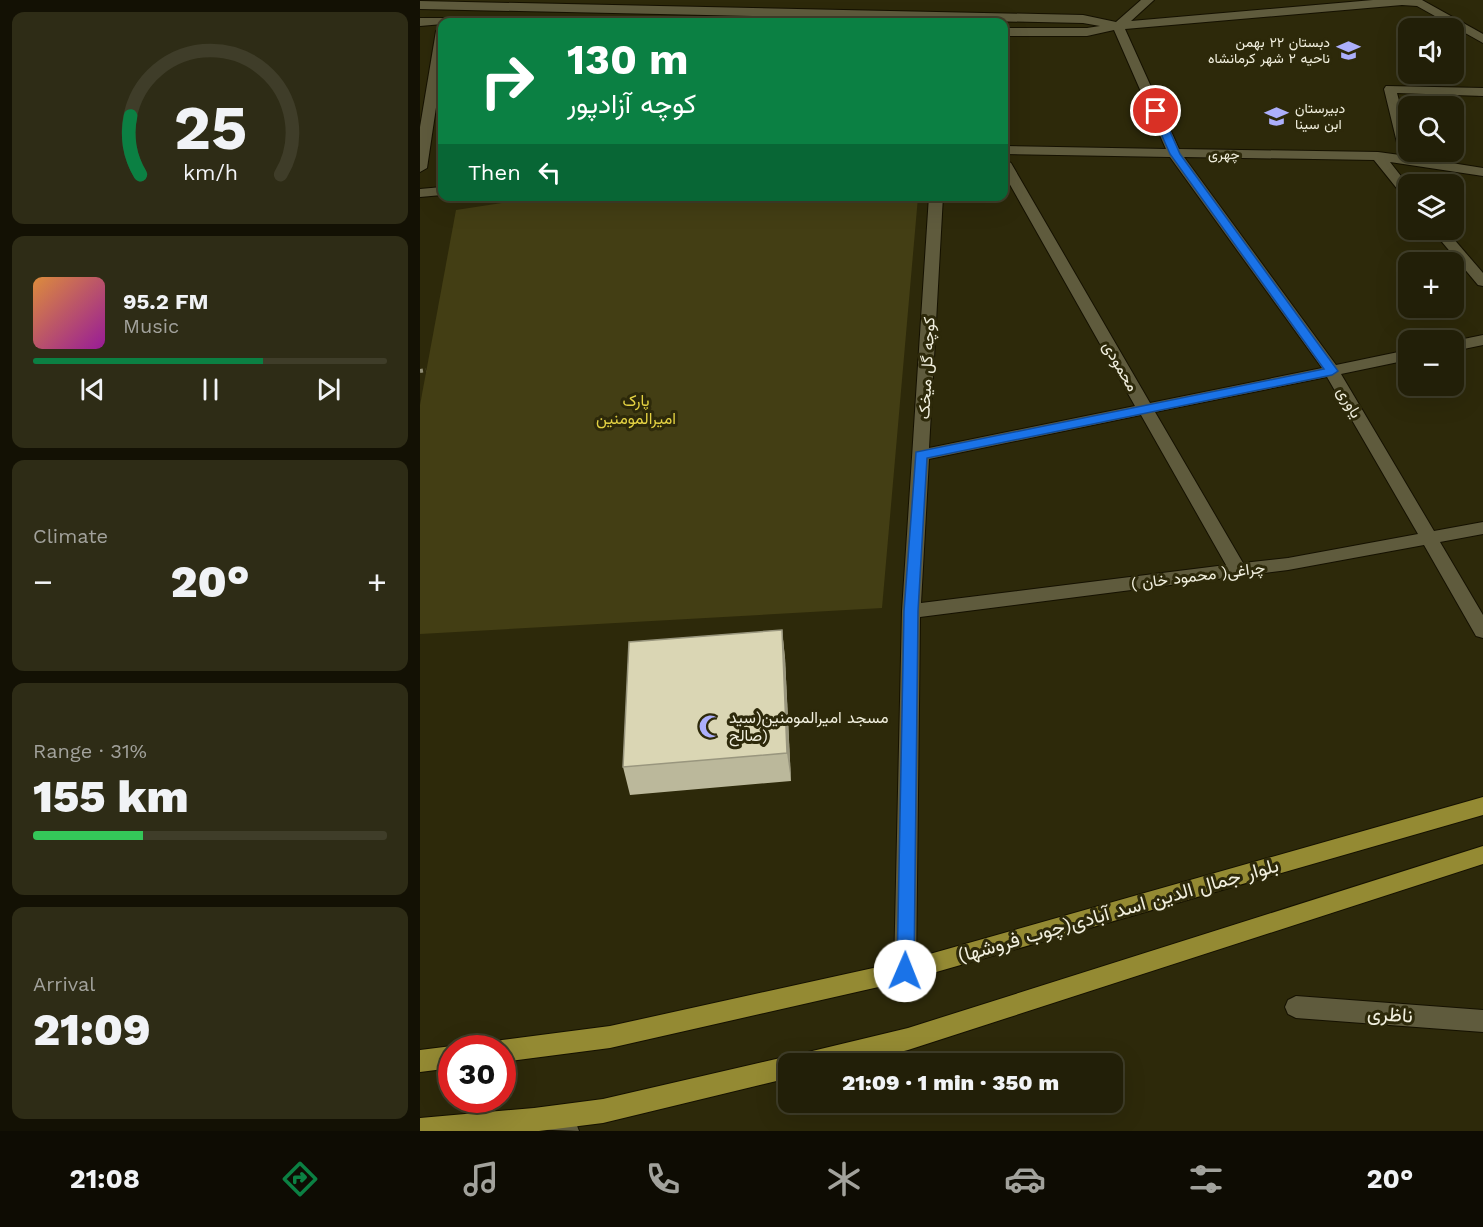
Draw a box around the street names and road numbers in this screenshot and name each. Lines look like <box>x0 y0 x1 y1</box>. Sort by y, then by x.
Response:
street label: چهری <box>1208 146 1240 164</box>
street label: کوچه گل میخک <box>914 316 941 420</box>
street label: محمودی <box>1098 338 1142 395</box>
street label: یاوری <box>1332 383 1366 422</box>
street label: چراغی( محمود خان ) <box>1130 558 1267 595</box>
street label: بلوار جمال الدین اسد آبادی(چوب فروشها) <box>955 853 1282 969</box>
street label: ناظری <box>1366 1000 1414 1029</box>

